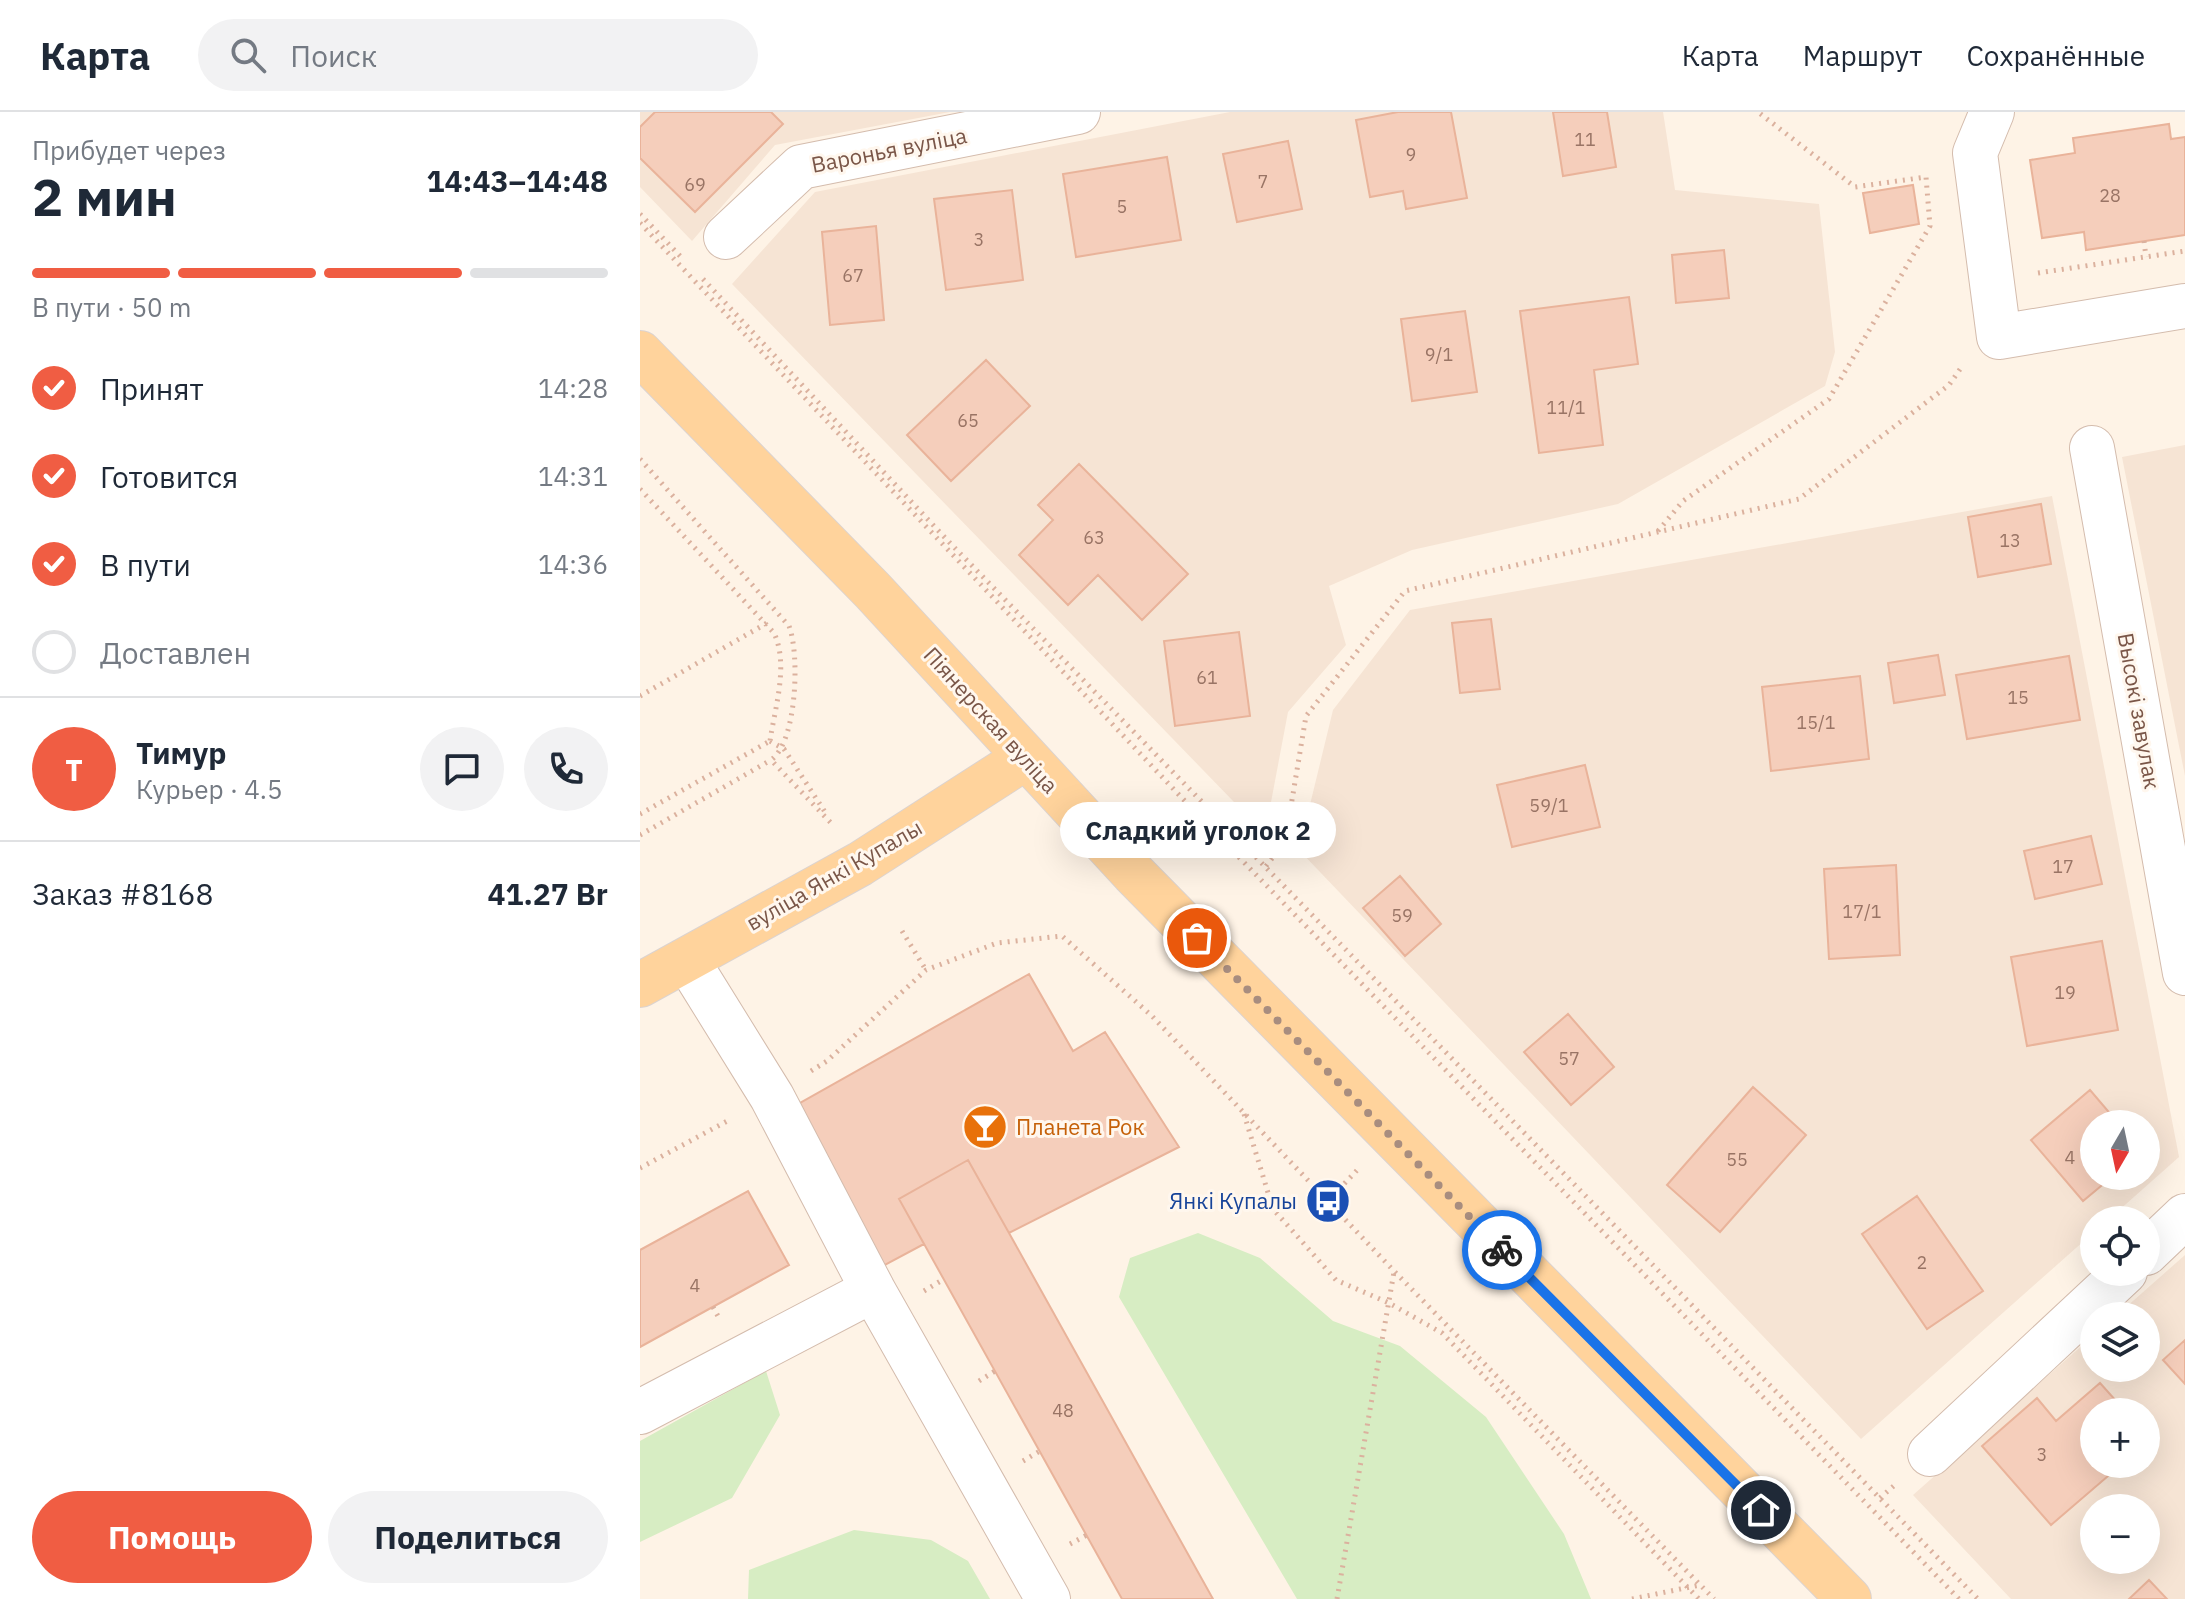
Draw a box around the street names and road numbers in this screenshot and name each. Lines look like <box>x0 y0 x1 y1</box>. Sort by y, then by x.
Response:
street label: Варонья вуліца <box>809 120 970 179</box>
street label: Высокі завулак <box>2111 631 2167 791</box>
street label: Піянерская вуліца <box>918 640 1065 799</box>
street label: вуліца Янкі Купалы <box>741 812 927 937</box>

